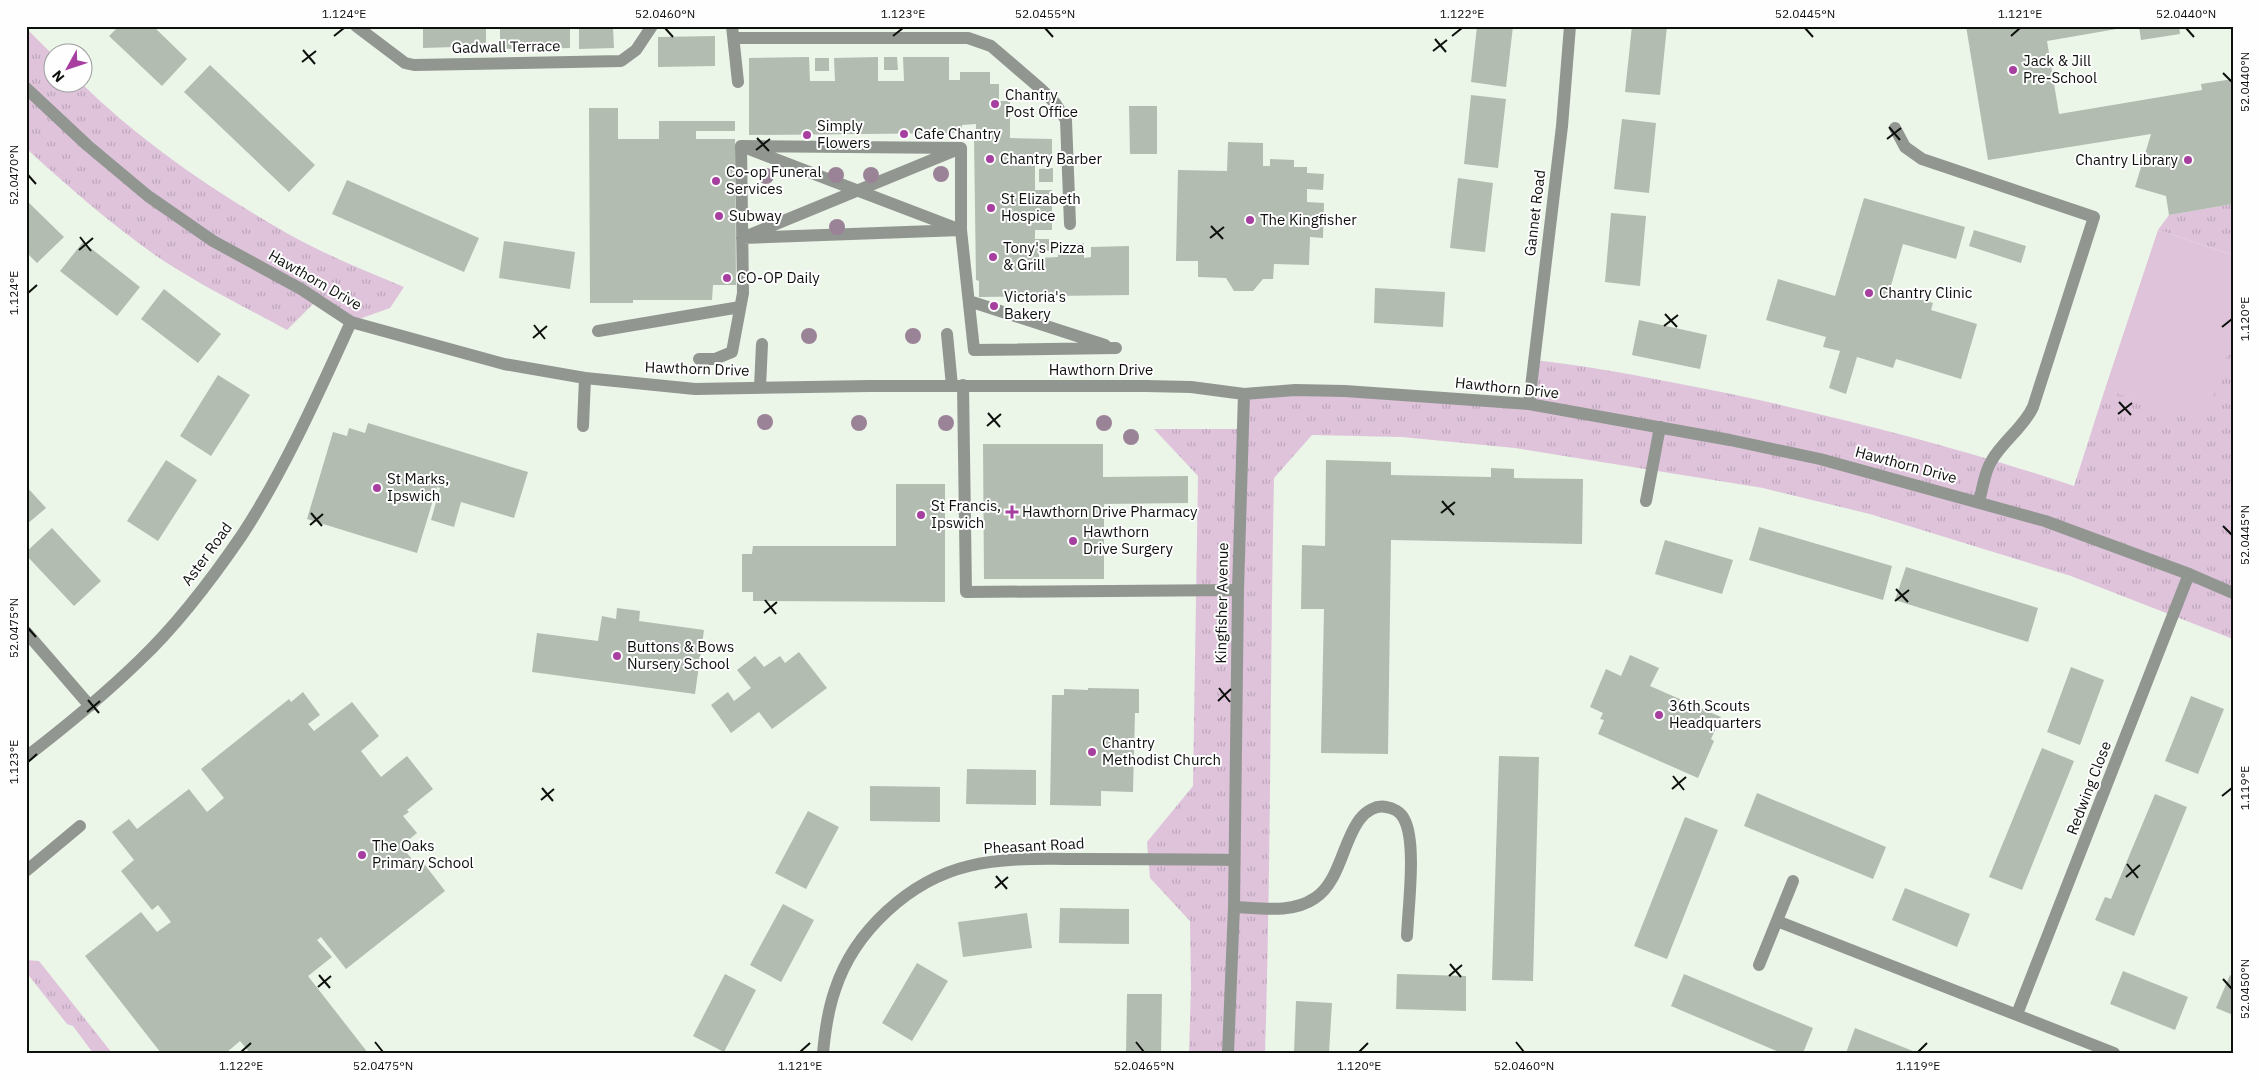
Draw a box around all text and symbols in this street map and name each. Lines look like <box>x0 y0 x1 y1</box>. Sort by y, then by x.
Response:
text: 1.124°E <box>322 6 366 21</box>
text: 52.0460°N <box>635 6 695 21</box>
text: 1.123°E <box>881 6 925 21</box>
text: 52.0455°N <box>1015 6 1075 21</box>
text: 1.122°E <box>1440 6 1484 21</box>
text: 52.0445°N <box>1775 6 1835 21</box>
text: 1.121°E <box>1998 6 2042 21</box>
text: 52.0440°N <box>2156 6 2216 21</box>
street label: Gadwall Terrace <box>452 36 560 57</box>
north arrow <box>42 42 92 92</box>
place label: Jack & Jill Pre-School <box>2023 51 2097 87</box>
text: 52.0440°N <box>2237 52 2252 112</box>
marker: Jack & Jill Pre-School <box>2007 64 2019 76</box>
text: N <box>48 67 68 86</box>
place label: Chantry Post Office <box>1005 85 1078 121</box>
marker: Chantry Post Office <box>989 98 1001 110</box>
place label: Simply Flowers <box>817 116 870 152</box>
place label: Cafe Chantry <box>914 124 1001 143</box>
marker: Cafe Chantry <box>898 128 910 140</box>
marker: Simply Flowers <box>801 129 813 141</box>
text: 52.0470°N <box>6 145 21 205</box>
place label: Chantry Barber <box>1000 149 1103 168</box>
place label: Chantry Library <box>2075 150 2179 169</box>
marker: Chantry Barber <box>984 153 996 165</box>
marker: Chantry Library <box>2182 154 2194 166</box>
place label: Co-op Funeral Services <box>726 162 821 198</box>
street label: Gannet Road <box>1520 169 1549 257</box>
marker: Co-op Funeral Services <box>710 175 722 187</box>
place label: St Elizabeth Hospice <box>1001 189 1081 225</box>
marker: St Elizabeth Hospice <box>985 202 997 214</box>
place label: Subway <box>729 206 782 225</box>
marker: Subway <box>713 210 725 222</box>
place label: The Kingfisher <box>1260 210 1357 229</box>
marker: The Kingfisher <box>1244 214 1256 226</box>
place label: Tony's Pizza & Grill <box>1003 238 1084 274</box>
street label: Hawthorn Drive <box>265 245 365 314</box>
marker: Tony's Pizza & Grill <box>987 251 999 263</box>
place label: CO-OP Daily <box>737 268 820 287</box>
text: 1.124°E <box>6 271 21 315</box>
marker: CO-OP Daily <box>721 272 733 284</box>
place label: Chantry Clinic <box>1879 283 1973 302</box>
place label: Victoria's Bakery <box>1004 287 1066 323</box>
marker: Chantry Clinic <box>1863 287 1875 299</box>
text: 1.120°E <box>2237 297 2252 341</box>
marker: Victoria's Bakery <box>988 300 1000 312</box>
street label: Hawthorn Drive <box>644 357 750 380</box>
street label: Hawthorn Drive <box>1049 360 1153 379</box>
street label: Hawthorn Drive <box>1454 373 1560 402</box>
street label: Hawthorn Drive <box>1853 442 1959 487</box>
place label: St Marks, Ipswich <box>387 469 449 505</box>
marker: St Marks, Ipswich <box>371 482 383 494</box>
place label: St Francis, Ipswich <box>931 496 1001 532</box>
place label: Hawthorn Drive Pharmacy <box>1022 502 1198 521</box>
text: 52.0445°N <box>2237 505 2252 565</box>
marker: Hawthorn Drive Pharmacy <box>1006 506 1018 518</box>
marker: St Francis, Ipswich <box>915 509 927 521</box>
street label: Aster Road <box>177 518 236 589</box>
place label: Hawthorn Drive Surgery <box>1083 522 1173 558</box>
marker: Hawthorn Drive Surgery <box>1067 535 1079 547</box>
street label: Kingfisher Avenue <box>1211 542 1232 664</box>
text: 52.0475°N <box>6 598 21 658</box>
place label: Buttons & Bows Nursery School <box>627 637 734 673</box>
marker: Buttons & Bows Nursery School <box>611 650 623 662</box>
place label: 36th Scouts Headquarters <box>1669 696 1762 732</box>
marker: 36th Scouts Headquarters <box>1653 709 1665 721</box>
place label: Chantry Methodist Church <box>1102 733 1221 769</box>
street label: Redwing Close <box>2062 738 2115 837</box>
text: 1.123°E <box>6 740 21 784</box>
marker: Chantry Methodist Church <box>1086 746 1098 758</box>
text: 1.119°E <box>2237 766 2252 810</box>
street label: Pheasant Road <box>983 833 1085 858</box>
place label: The Oaks Primary School <box>372 836 474 872</box>
marker: The Oaks Primary School <box>356 849 368 861</box>
text: 52.0450°N <box>2237 959 2252 1019</box>
text: 1.122°E <box>219 1058 263 1073</box>
text: 52.0475°N <box>353 1058 413 1073</box>
text: 1.121°E <box>778 1058 822 1073</box>
text: 52.0465°N <box>1114 1058 1174 1073</box>
text: 1.120°E <box>1337 1058 1381 1073</box>
text: 52.0460°N <box>1494 1058 1554 1073</box>
text: 1.119°E <box>1896 1058 1940 1073</box>

